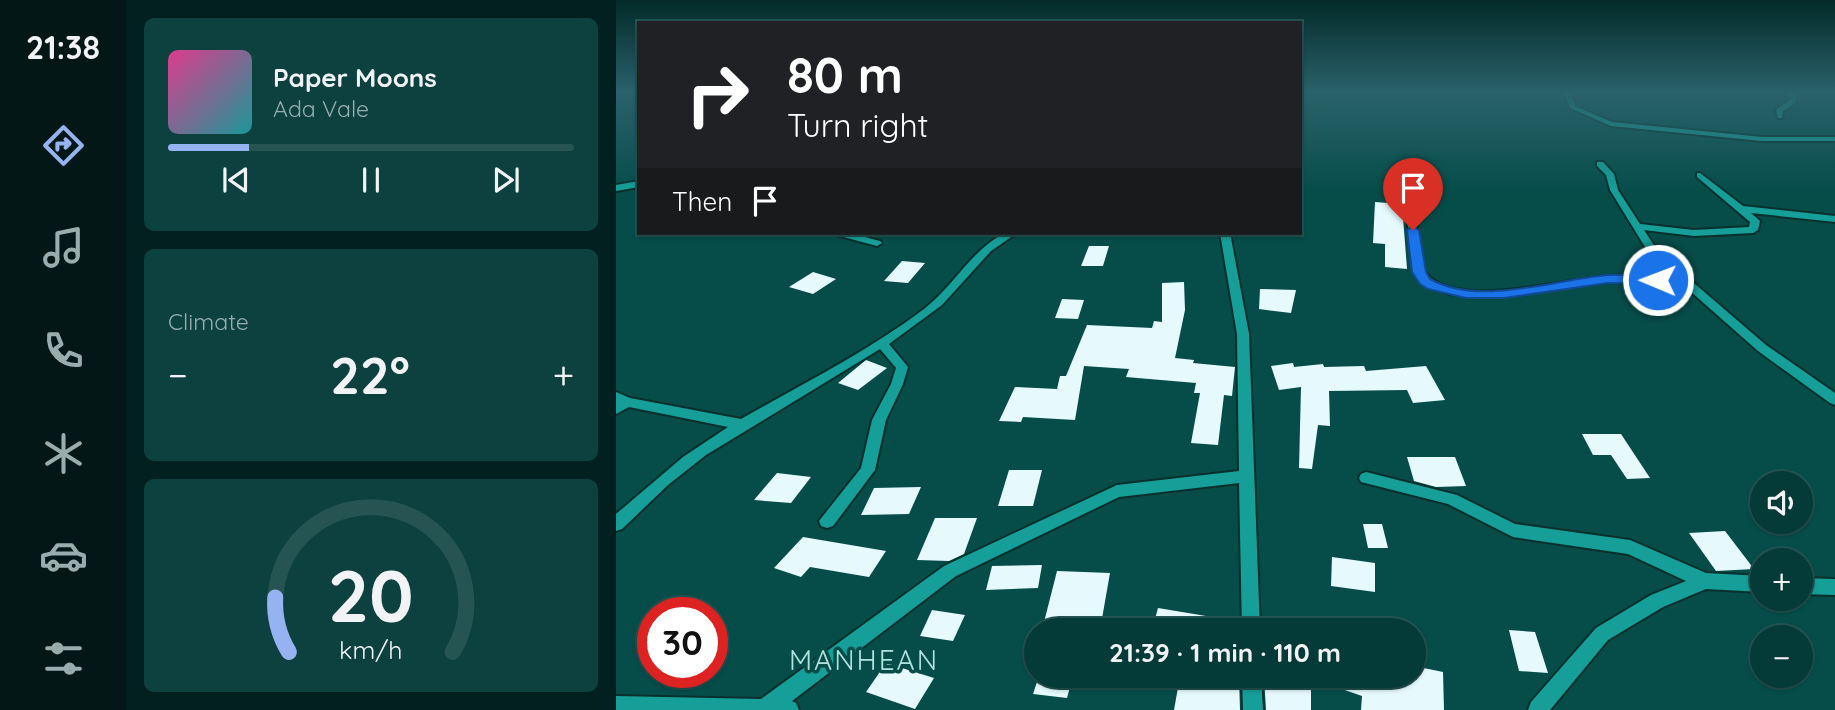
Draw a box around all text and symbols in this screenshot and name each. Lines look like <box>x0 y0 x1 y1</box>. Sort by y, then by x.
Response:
text: 21:38 <box>26 27 100 67</box>
text: 80 m <box>787 44 903 105</box>
icon: right <box>672 49 763 140</box>
text: Paper Moons <box>273 61 437 94</box>
text: Ada Vale <box>273 94 369 123</box>
text: Turn right <box>787 105 928 145</box>
icon: directions <box>39 121 88 170</box>
pin <box>1383 158 1443 230</box>
icon: previous <box>217 161 255 199</box>
icon: pause <box>352 161 390 199</box>
icon: next <box>487 161 525 199</box>
icon: arrive <box>1394 169 1432 207</box>
icon: arrive <box>746 182 784 220</box>
text: Then <box>672 185 732 218</box>
icon: music <box>39 223 88 272</box>
position arrow <box>1621 243 1695 317</box>
text: Climate <box>168 307 249 336</box>
icon: phone <box>39 326 88 375</box>
text: 22° <box>330 342 410 407</box>
text: − <box>168 351 188 399</box>
text: + <box>553 351 574 399</box>
icon: climate <box>39 429 88 478</box>
map controls <box>1750 471 1813 688</box>
button: sound <box>1750 471 1813 534</box>
icon: car <box>39 531 88 580</box>
button: + <box>1750 548 1813 611</box>
text: 20 <box>328 549 414 640</box>
speed limit sign: 30 <box>637 597 728 688</box>
button: − <box>1750 625 1813 688</box>
text: km/h <box>339 633 403 664</box>
icon: filters <box>39 634 88 683</box>
text: 21:39 · 1 min · 110 m <box>1109 636 1341 669</box>
district label: MANHEAN <box>789 642 939 677</box>

